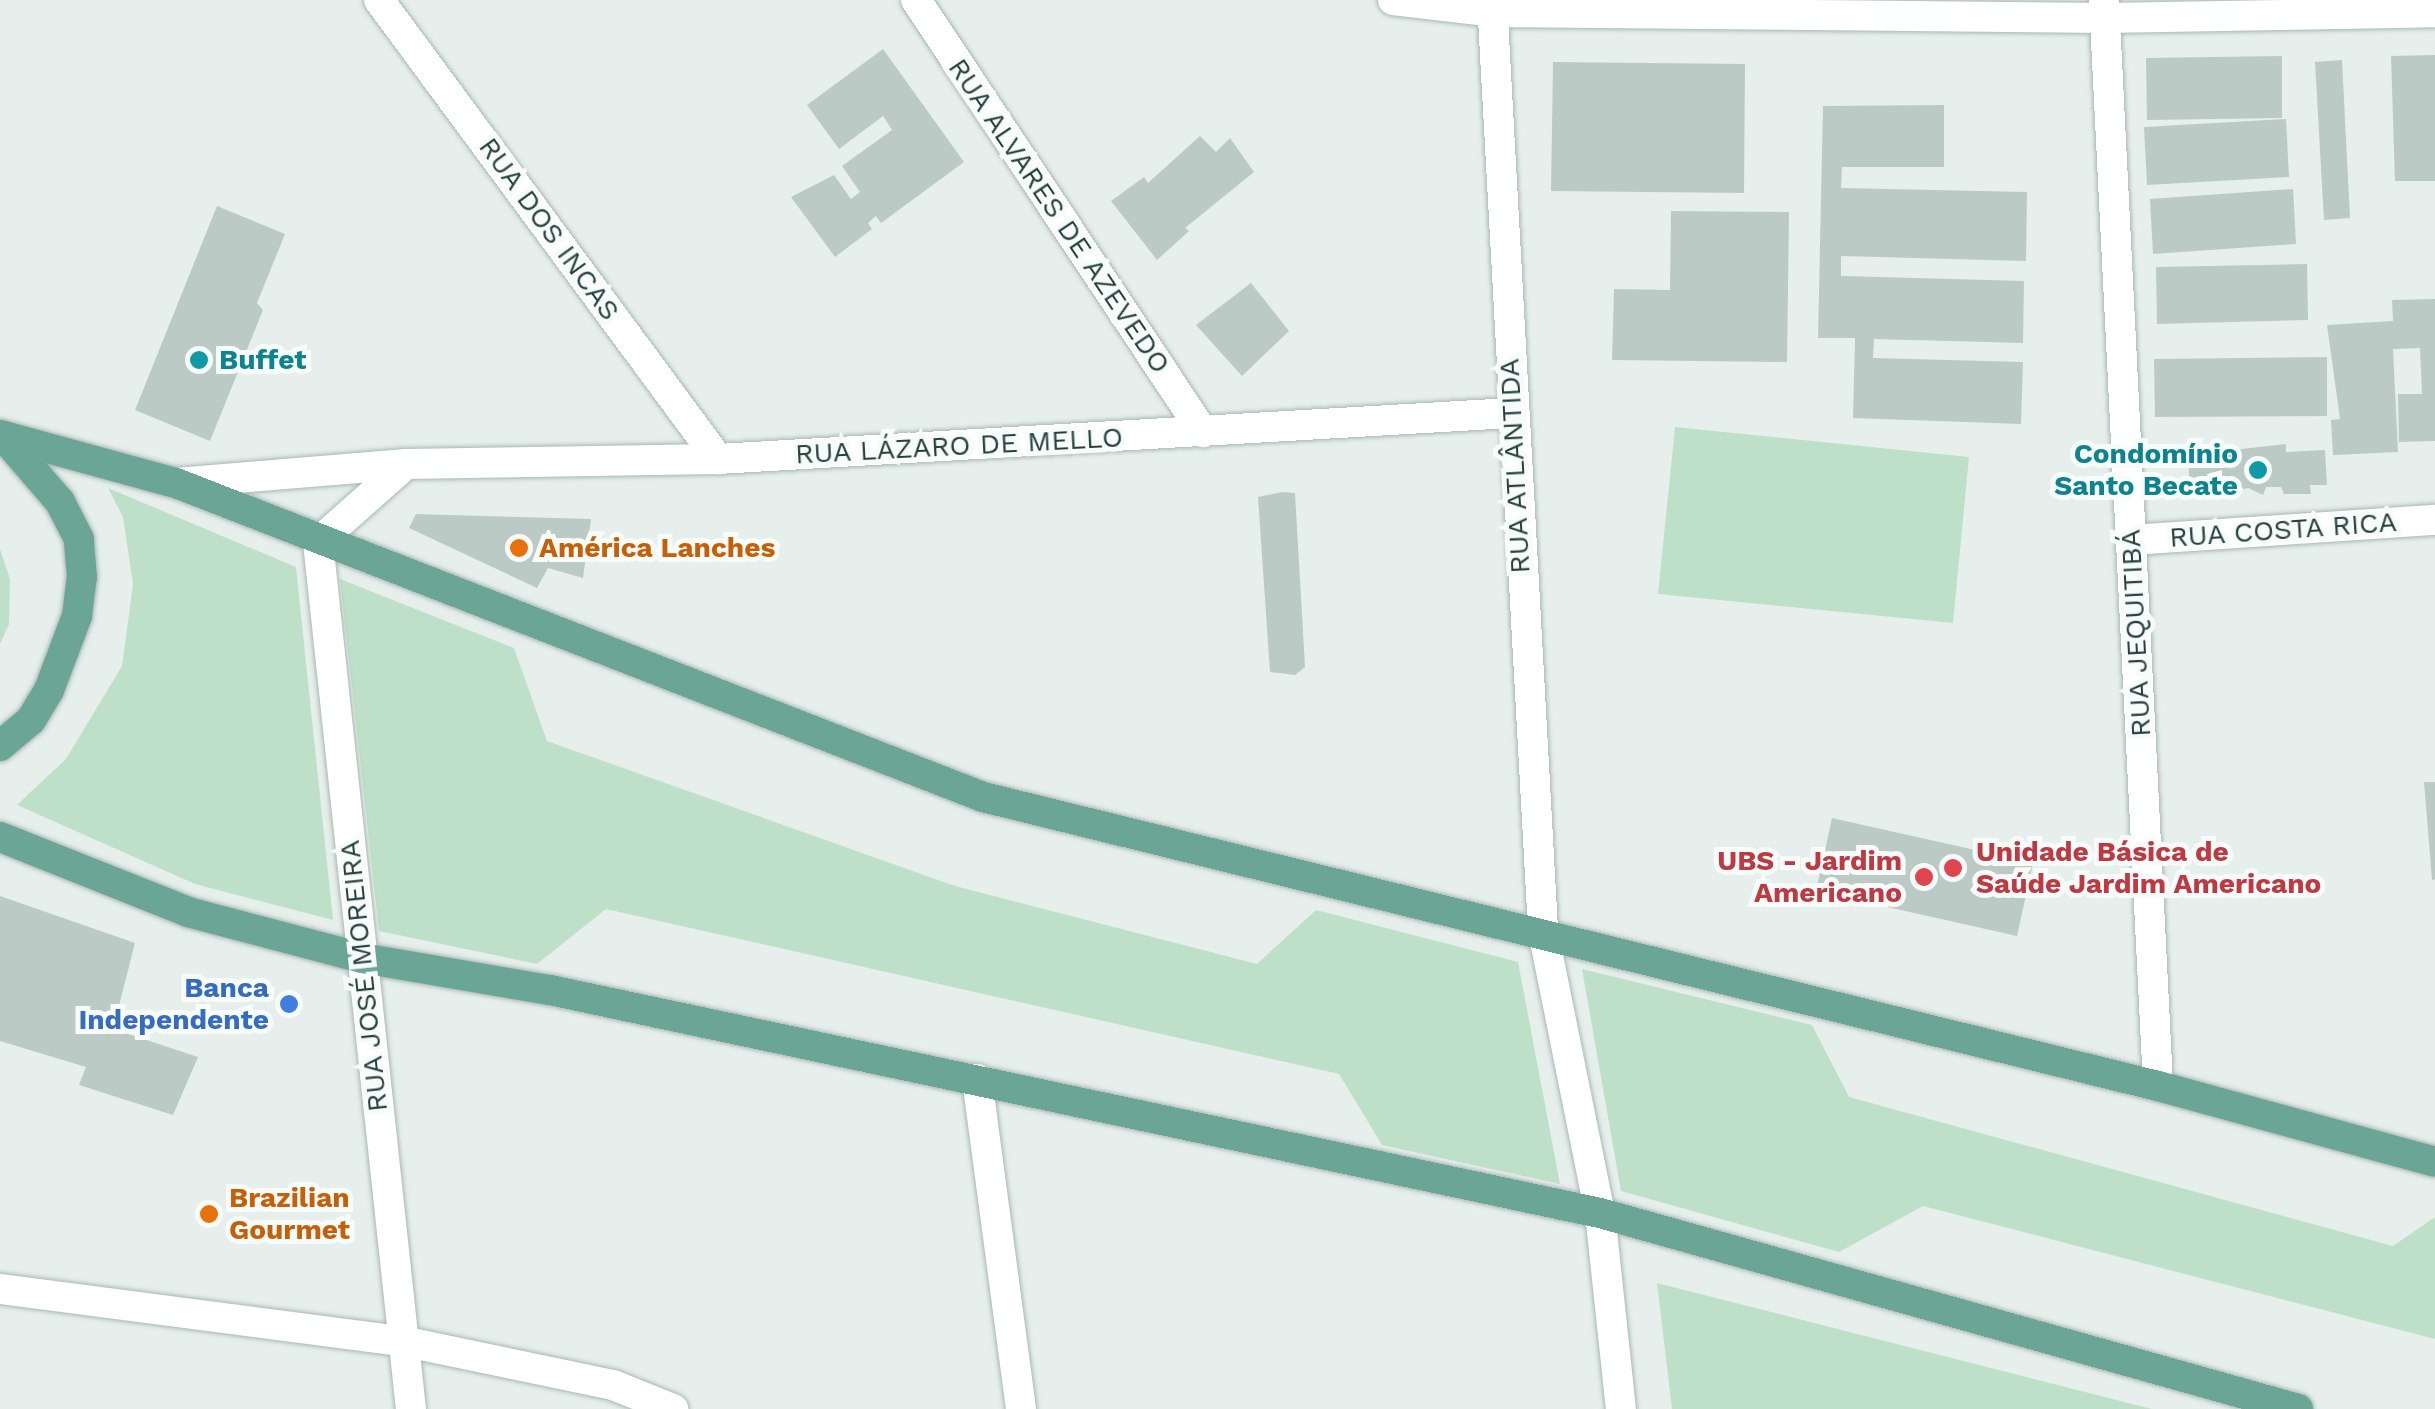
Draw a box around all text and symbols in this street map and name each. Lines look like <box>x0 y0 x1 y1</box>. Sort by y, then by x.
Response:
street label: RUA ALVARES DE AZEVEDO <box>940 51 1178 381</box>
street label: RUA DOS INCAS <box>471 131 627 327</box>
place label: Buffet <box>219 343 306 377</box>
marker: Buffet <box>188 349 210 371</box>
street label: RUA ATLÂNTIDA <box>1493 356 1537 576</box>
street label: RUA LÁZARO DE MELLO <box>794 421 1124 471</box>
place label: Condomínio Santo Becate <box>2054 437 2238 503</box>
marker: Condomínio Santo Becate <box>2247 459 2269 481</box>
street label: RUA COSTA RICA <box>2167 505 2399 555</box>
street label: RUA JEQUITIBÁ <box>2114 527 2158 739</box>
place label: América Lanches <box>539 531 776 565</box>
marker: América Lanches <box>508 537 530 559</box>
place label: Unidade Básica de Saúde Jardim Americano <box>1976 835 2322 901</box>
street label: RUA JOSÉ MOREIRA <box>333 838 395 1114</box>
place label: UBS - Jardim Americano <box>1717 844 1902 910</box>
marker: Unidade Básica de Saúde Jardim Americano <box>1940 855 1966 881</box>
marker: UBS - Jardim Americano <box>1911 864 1937 890</box>
place label: Banca Independente <box>78 971 269 1037</box>
marker: Banca Independente <box>278 993 300 1015</box>
place label: Brazilian Gourmet <box>229 1181 350 1247</box>
marker: Brazilian Gourmet <box>198 1203 220 1225</box>

